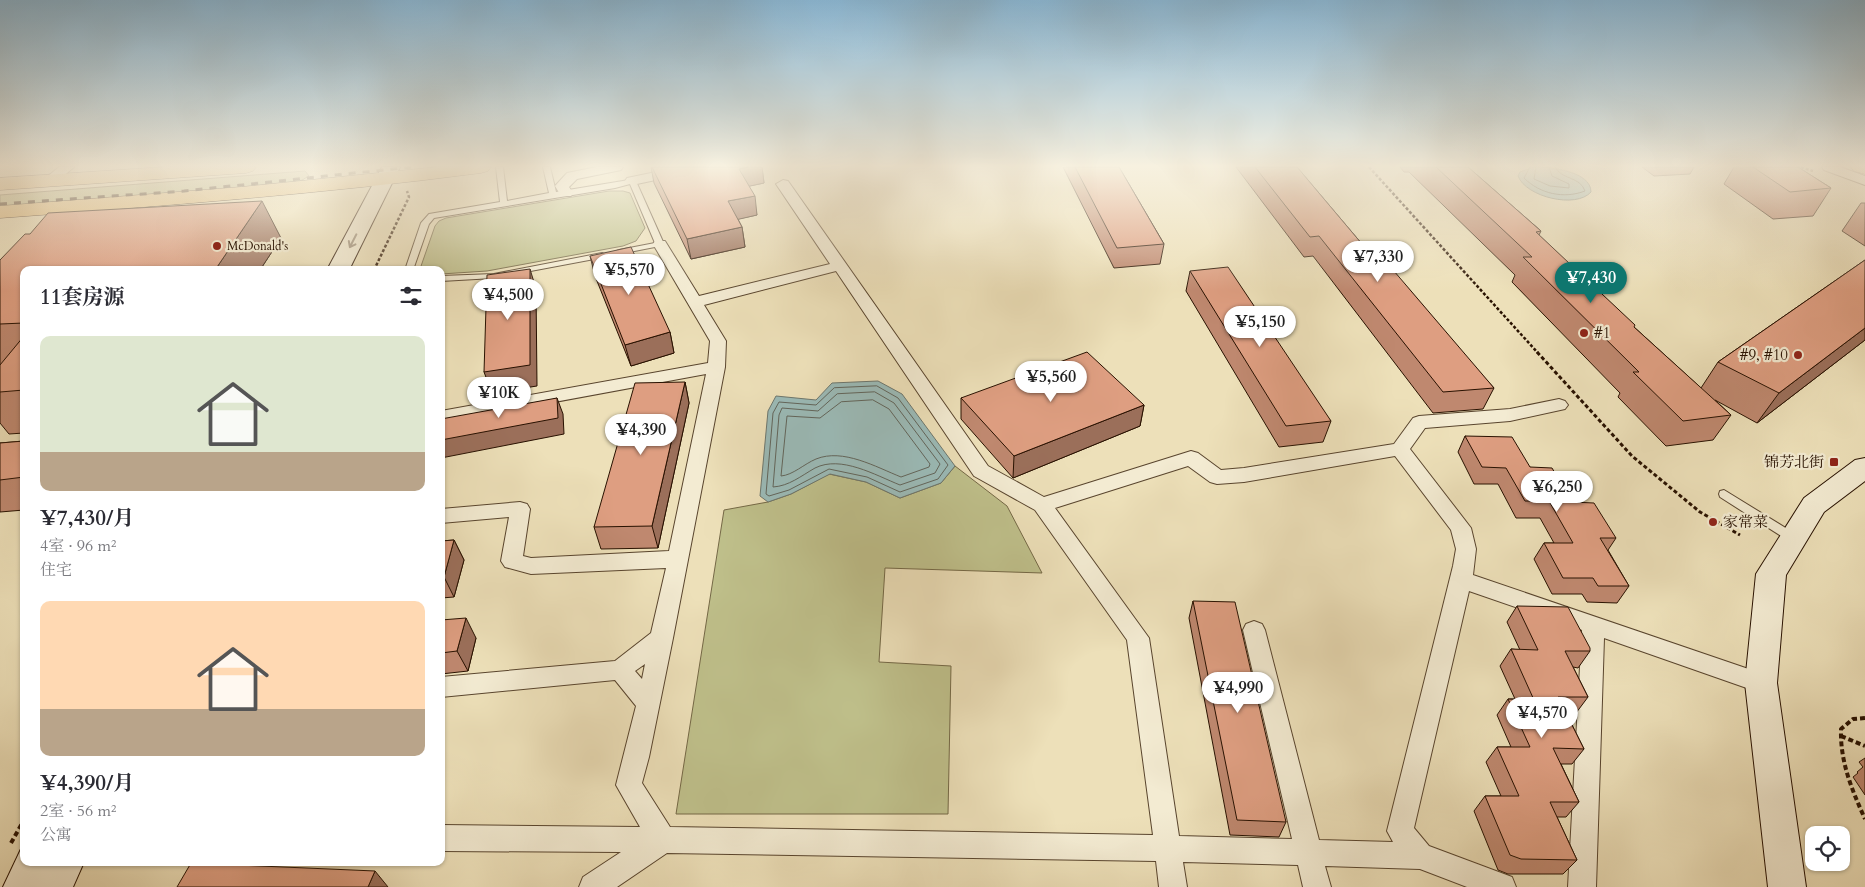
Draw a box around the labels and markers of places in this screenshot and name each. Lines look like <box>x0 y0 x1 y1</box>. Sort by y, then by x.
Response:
place label: McDonald's <box>227 238 288 254</box>
marker: McDonald's <box>211 240 223 252</box>
pin: ¥7,330 <box>1337 240 1419 283</box>
pin: ¥5,570 <box>588 254 670 296</box>
pin: ¥7,430 <box>1550 262 1632 304</box>
pin: ¥4,500 <box>467 278 549 321</box>
pin: ¥5,150 <box>1219 306 1301 348</box>
place label: #1 <box>1594 323 1610 343</box>
marker: #1 <box>1578 327 1590 339</box>
place label: #9, #10 <box>1740 345 1788 365</box>
marker: #9, #10 <box>1792 349 1804 361</box>
pin: ¥5,560 <box>1010 360 1092 403</box>
pin: ¥10K <box>469 376 529 419</box>
pin: ¥4,390 <box>600 414 682 456</box>
place label: 锦芳北街 <box>1764 452 1824 472</box>
marker: 锦芳北街 <box>1828 456 1840 468</box>
pin: ¥6,250 <box>1516 470 1598 513</box>
place label: 家常菜 <box>1723 512 1768 532</box>
marker: 家常菜 <box>1707 516 1719 528</box>
pin: ¥4,990 <box>1197 672 1279 714</box>
pin: ¥4,570 <box>1501 696 1583 739</box>

